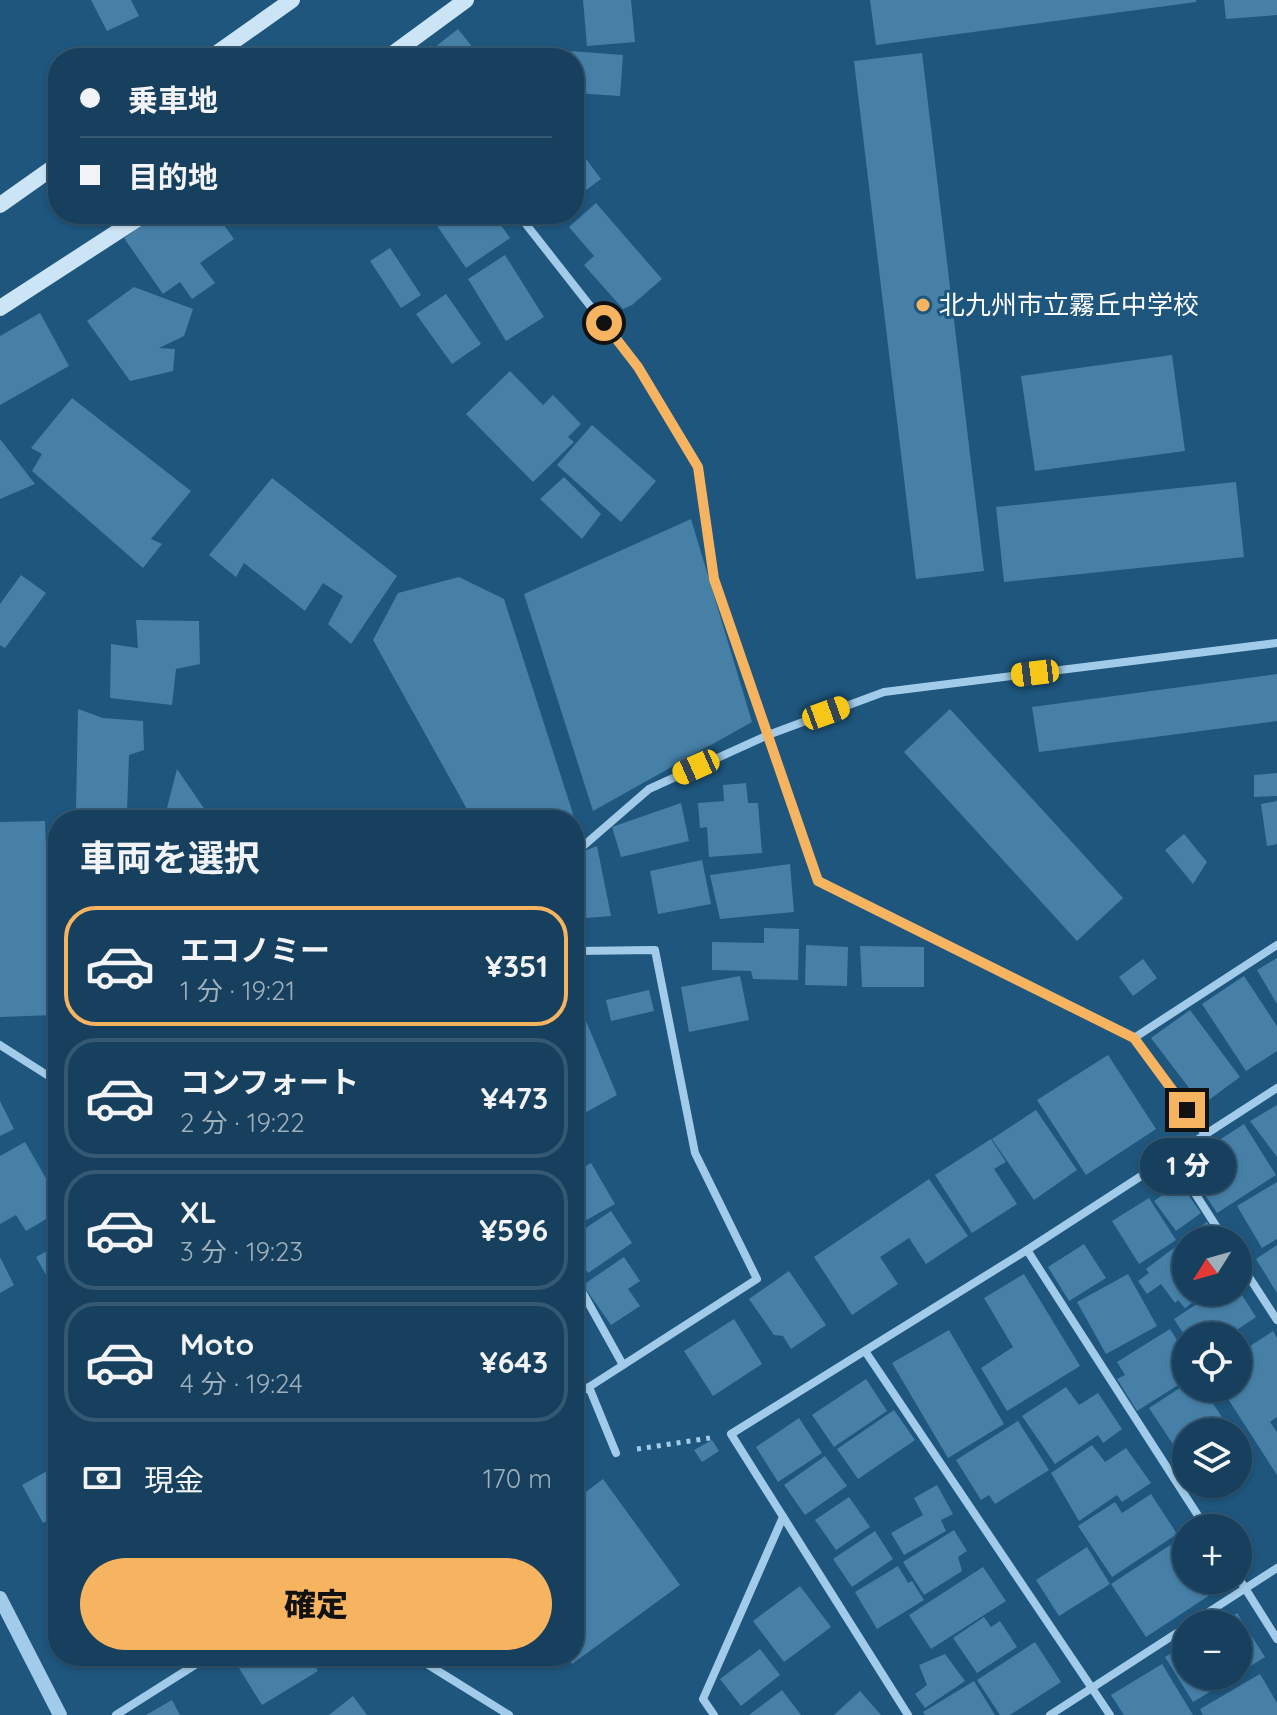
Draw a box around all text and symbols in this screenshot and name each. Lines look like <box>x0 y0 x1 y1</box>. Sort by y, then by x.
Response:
text: 乗車地 <box>128 81 218 119</box>
text: 目的地 <box>128 158 218 196</box>
place label: 北九州市立霧丘中学校 <box>939 288 1199 321</box>
marker: 北九州市立霧丘中学校 <box>914 296 932 314</box>
route start <box>586 305 622 341</box>
car <box>1010 658 1060 688</box>
car <box>799 694 853 732</box>
car <box>669 746 723 788</box>
text: 車両を選択 <box>80 835 260 880</box>
icon: car <box>84 930 156 1002</box>
text: エコノミー <box>180 931 330 969</box>
text: ¥351 <box>485 947 548 985</box>
text: 1 分 · 19:21 <box>180 974 295 1007</box>
icon: car <box>84 1062 156 1134</box>
text: コンフォート <box>180 1063 359 1101</box>
text: ¥473 <box>481 1079 548 1117</box>
route end <box>1169 1092 1205 1128</box>
text: 2 分 · 19:22 <box>180 1106 305 1139</box>
callout: 1 分 <box>1139 1138 1235 1194</box>
text: 1 分 <box>1166 1149 1210 1182</box>
text: XL <box>180 1193 217 1231</box>
icon: car <box>84 1194 156 1266</box>
text: ¥596 <box>479 1211 548 1249</box>
north arrow <box>1172 1226 1252 1306</box>
map controls <box>1172 1226 1252 1690</box>
text: 3 分 · 19:23 <box>180 1235 303 1268</box>
button: locate <box>1172 1322 1252 1402</box>
text: Moto <box>180 1325 254 1363</box>
icon: car <box>84 1326 156 1398</box>
text: ¥643 <box>480 1343 548 1381</box>
text: 4 分 · 19:24 <box>180 1367 303 1400</box>
button: layers <box>1172 1418 1252 1498</box>
icon: cash <box>80 1456 124 1500</box>
text: 現金 <box>144 1461 204 1499</box>
text: 170 m <box>483 1462 552 1495</box>
button: + <box>1172 1514 1252 1594</box>
button: 確定 <box>80 1558 552 1650</box>
button: − <box>1172 1610 1252 1690</box>

